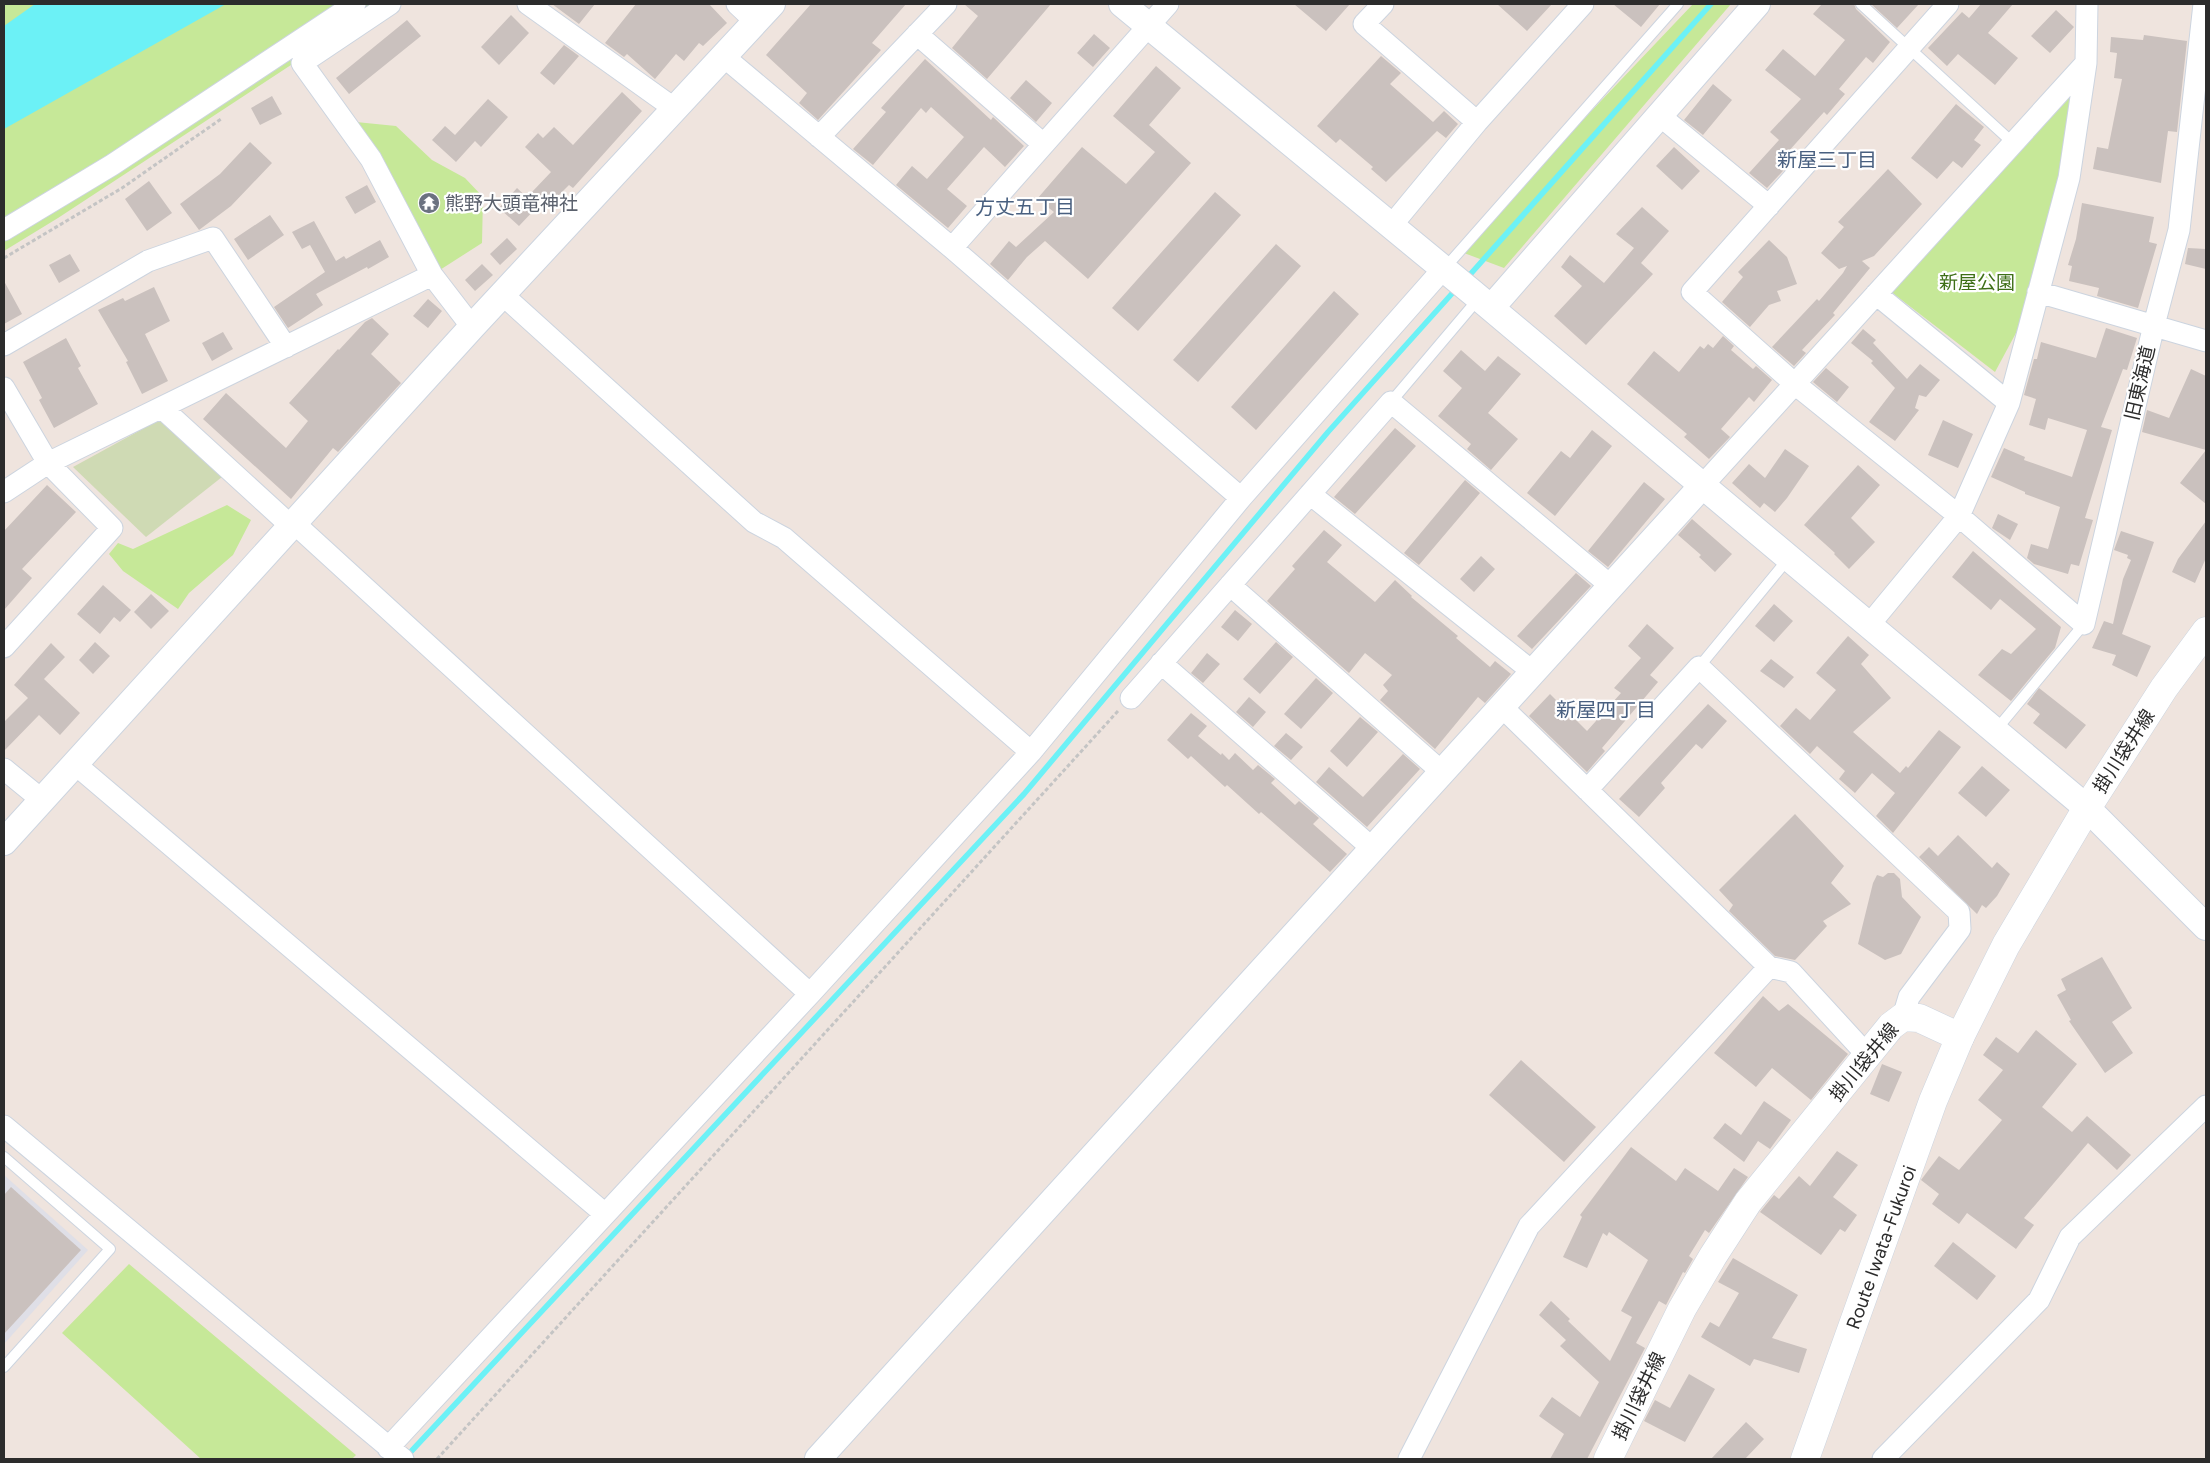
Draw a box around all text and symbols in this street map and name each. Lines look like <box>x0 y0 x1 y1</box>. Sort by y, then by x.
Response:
district label: 新屋三丁目 <box>1777 148 1877 172</box>
temple icon: 熊野大頭竜神社 <box>417 191 441 215</box>
place label: 熊野大頭竜神社 <box>445 192 578 215</box>
district label: 方丈五丁目 <box>975 195 1075 219</box>
park label: 新屋公園 <box>1939 271 2015 294</box>
street label: 旧東海道 <box>2120 343 2160 423</box>
district label: 新屋四丁目 <box>1556 698 1656 722</box>
street label: 掛川袋井線 <box>2088 705 2160 797</box>
street label: 掛川袋井線 <box>1825 1018 1903 1106</box>
street label: Route Iwata-Fukuroi <box>1841 1162 1921 1332</box>
street label: 掛川袋井線 <box>1608 1348 1670 1444</box>

